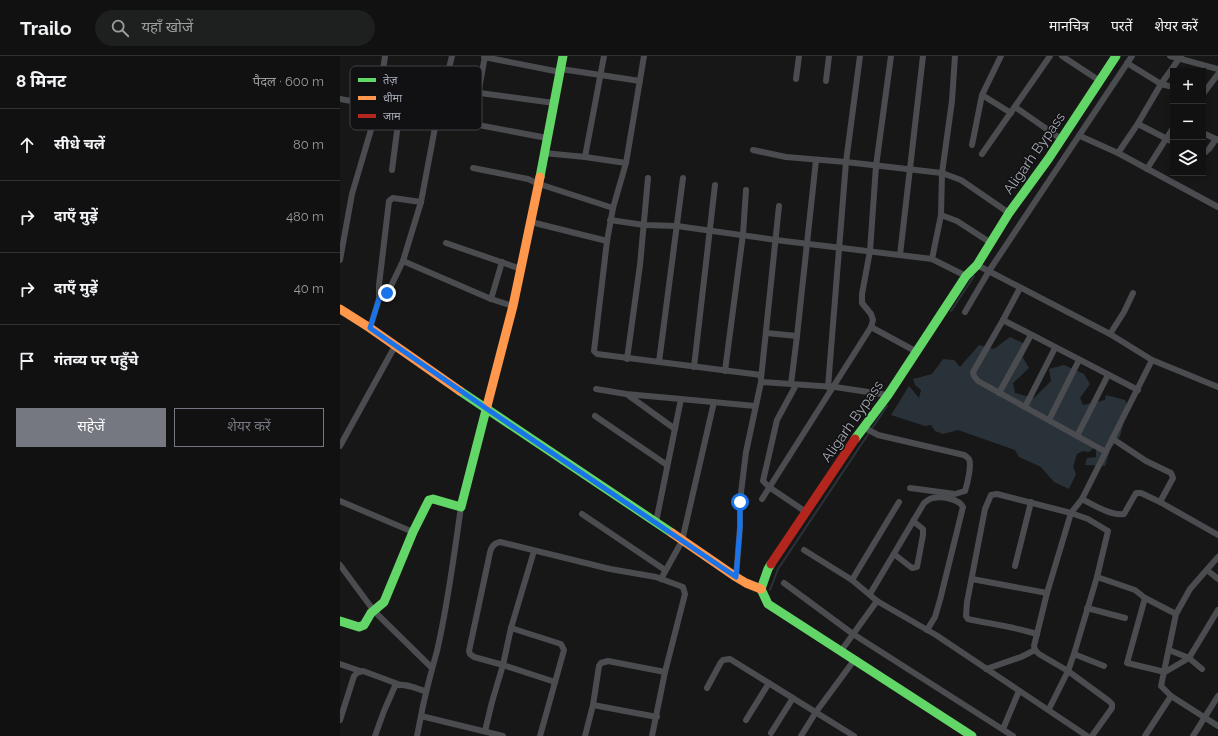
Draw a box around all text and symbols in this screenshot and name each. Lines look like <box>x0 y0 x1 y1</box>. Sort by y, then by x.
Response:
search box <box>95 10 375 46</box>
text: Trailo <box>20 17 71 39</box>
icon: search <box>109 17 131 39</box>
text: यहाँ खोजें <box>141 18 193 36</box>
text: मानचित्र <box>1049 18 1089 34</box>
text: परतें <box>1111 18 1133 34</box>
text: शेयर करें <box>1155 18 1198 34</box>
legend <box>350 66 482 130</box>
map controls <box>1170 68 1206 176</box>
button: + <box>1170 68 1206 104</box>
text: 8 मिनट <box>16 71 66 91</box>
text: पैदल · 600 m <box>253 74 324 89</box>
text: तेज़ <box>383 74 398 87</box>
text: धीमा <box>383 92 402 105</box>
button: − <box>1170 104 1206 140</box>
street label: Aligarh Bypass <box>1000 109 1068 197</box>
text: जाम <box>383 110 401 123</box>
icon: ahead <box>16 134 38 156</box>
text: सीधे चलें <box>54 135 105 153</box>
text: 80 m <box>293 137 324 152</box>
button: layers <box>1170 140 1206 176</box>
icon: right <box>16 206 38 228</box>
text: दाएँ मुड़ें <box>54 207 98 225</box>
text: 480 m <box>286 209 324 224</box>
icon: right <box>16 278 38 300</box>
text: दाएँ मुड़ें <box>54 279 98 297</box>
text: 40 m <box>294 281 324 296</box>
route end <box>378 284 396 302</box>
icon: arrive <box>16 350 38 372</box>
text: गंतव्य पर पहुँचे <box>54 351 138 369</box>
street label: Aligarh Bypass <box>818 377 886 465</box>
button: सहेजें <box>16 408 166 447</box>
button: शेयर करें <box>174 408 324 447</box>
route start <box>731 493 749 511</box>

